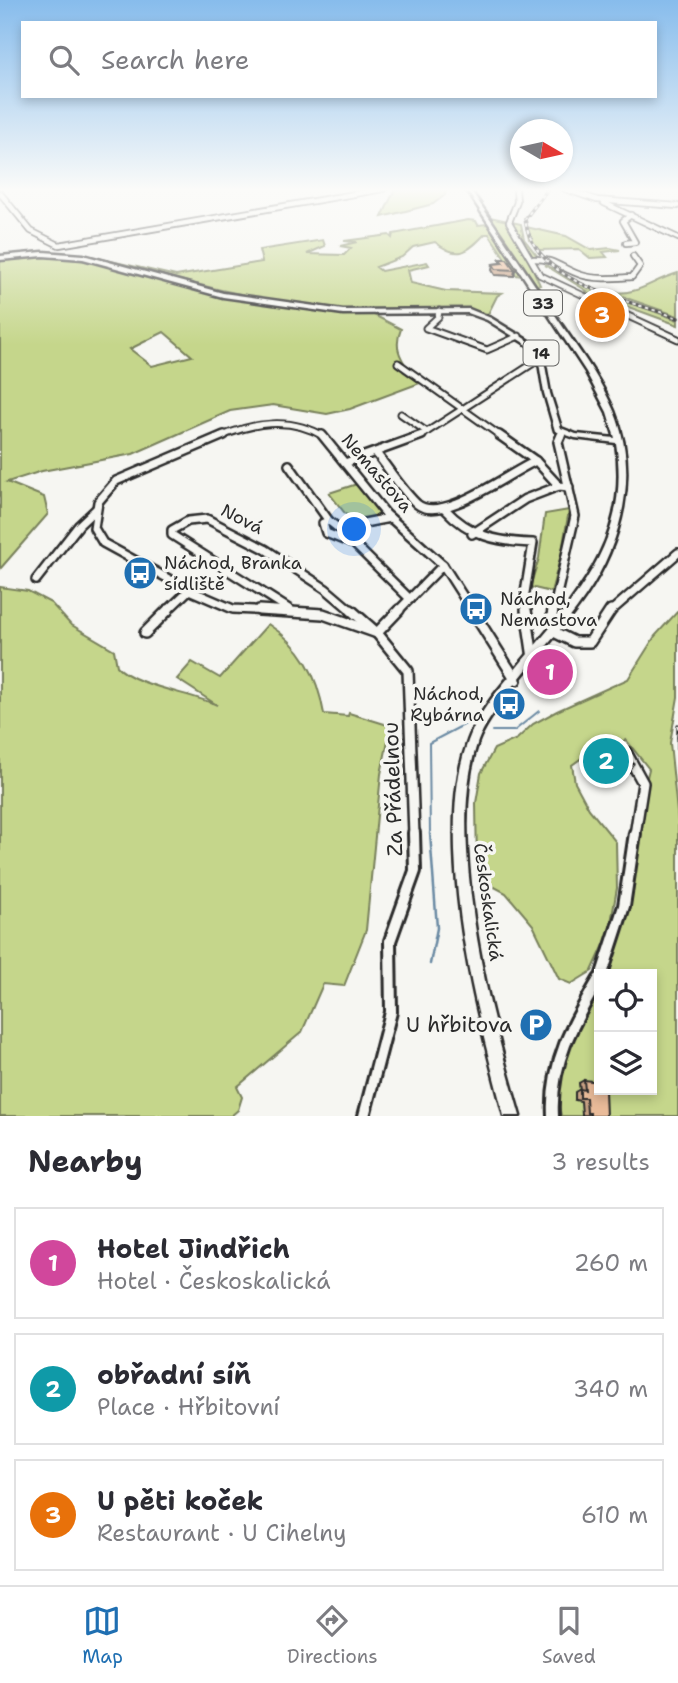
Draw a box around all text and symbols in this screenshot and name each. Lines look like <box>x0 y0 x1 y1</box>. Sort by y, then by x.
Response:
search box <box>21 21 657 98</box>
icon: search <box>45 41 83 79</box>
text: Search here <box>101 42 250 77</box>
north arrow <box>510 119 573 182</box>
pin: 3 <box>579 289 625 341</box>
road number: 33 <box>524 290 562 316</box>
road number: 14 <box>524 340 558 366</box>
street label: Nemastova <box>336 428 418 518</box>
street label: Nová <box>217 498 267 540</box>
your location <box>337 512 371 546</box>
place label: Náchod, Branka sídliště <box>164 551 302 596</box>
bus stop icon: Náchod, Branka sídliště <box>121 554 159 592</box>
place label: Náchod, Nemastova <box>500 587 597 632</box>
bus stop icon: Náchod, Nemastova <box>457 590 495 628</box>
pin: 1 <box>527 646 573 698</box>
place label: Náchod, Rybárna <box>410 682 484 727</box>
bus stop icon: Náchod, Rybárna <box>490 685 528 723</box>
street label: Za Přádelnou <box>377 721 409 857</box>
pin: 2 <box>583 735 629 787</box>
street label: Českoskalická <box>468 842 508 962</box>
map controls <box>594 969 657 1095</box>
button: locate <box>594 969 657 1032</box>
parking icon: U hřbitova <box>517 1006 555 1044</box>
place label: U hřbitova <box>406 1011 512 1039</box>
button: layers <box>594 1032 657 1095</box>
text: Nearby <box>28 1141 143 1182</box>
text: 3 results <box>551 1147 650 1177</box>
text: Hotel Jindřich <box>97 1231 290 1266</box>
text: 1 <box>48 1248 58 1278</box>
text: 260 m <box>574 1248 648 1278</box>
text: Hotel · Českoskalická <box>97 1266 330 1296</box>
text: obřadní síň <box>97 1357 251 1392</box>
text: 2 <box>45 1374 61 1404</box>
text: 340 m <box>573 1374 648 1404</box>
text: Place · Hřbitovní <box>97 1392 280 1422</box>
text: U pěti koček <box>97 1483 264 1518</box>
text: 3 <box>45 1500 61 1530</box>
text: 610 m <box>581 1500 648 1530</box>
text: Restaurant · U Cihelny <box>97 1518 346 1548</box>
tab: Map <box>82 1602 123 1669</box>
tab: Directions <box>287 1602 378 1669</box>
tab: Saved <box>542 1602 596 1669</box>

